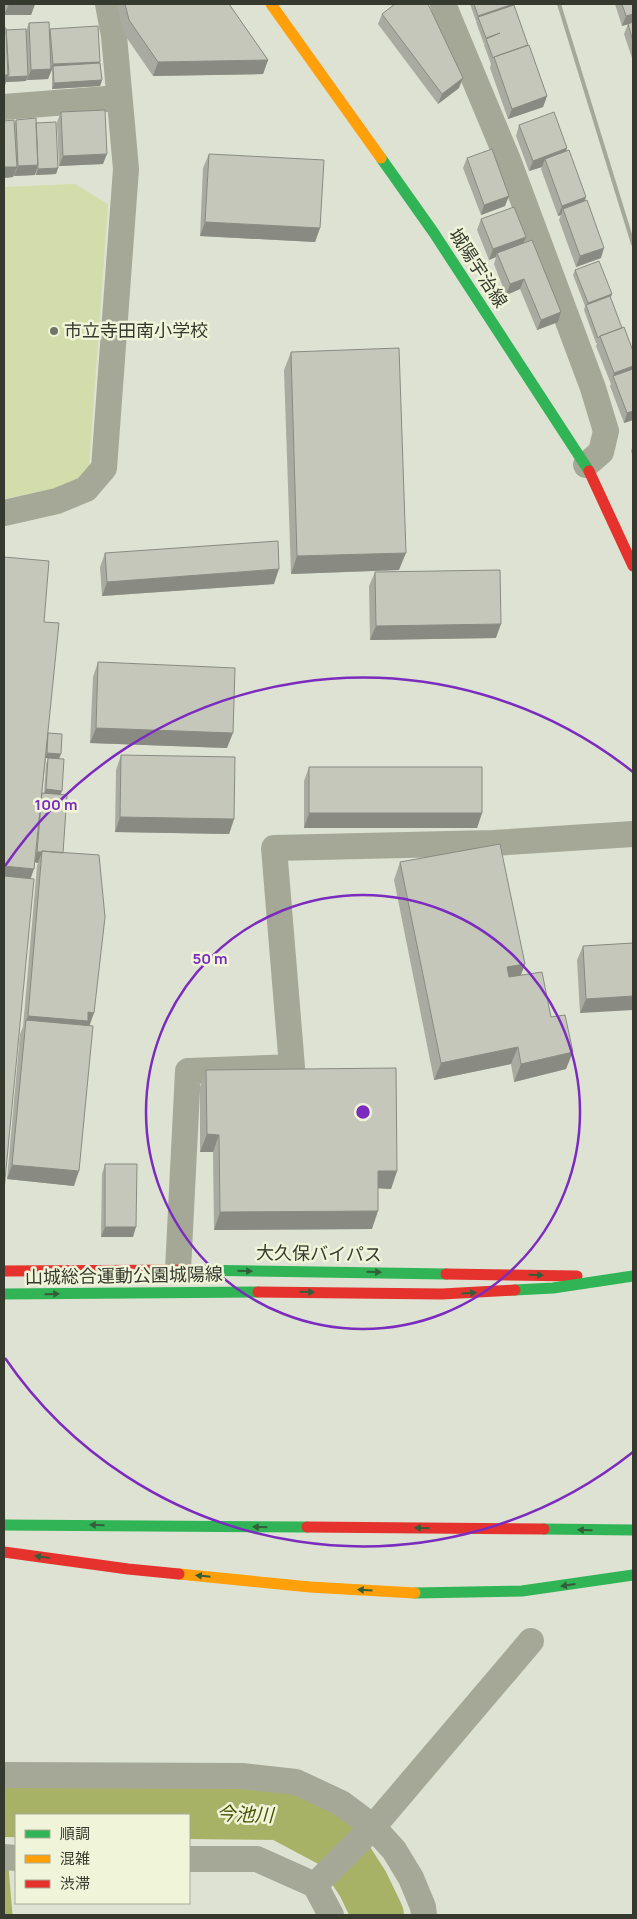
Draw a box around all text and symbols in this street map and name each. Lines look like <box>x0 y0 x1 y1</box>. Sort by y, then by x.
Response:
street label: 城陽宇治線 <box>444 223 513 312</box>
place label: 市立寺田南小学校 <box>64 318 208 342</box>
marker: 市立寺田南小学校 <box>48 325 60 337</box>
text: 100 m <box>35 794 77 815</box>
text: 50 m <box>192 948 228 969</box>
centre of rings <box>354 1103 372 1121</box>
street label: 大久保バイパス <box>256 1240 382 1266</box>
street label: 山城総合運動公園城陽線 <box>25 1261 223 1289</box>
one-way arrow <box>237 1267 253 1275</box>
one-way arrow <box>366 1269 382 1277</box>
one-way arrow <box>528 1271 544 1279</box>
one-way arrow <box>461 1288 477 1296</box>
one-way arrow <box>299 1289 315 1297</box>
one-way arrow <box>45 1290 61 1298</box>
one-way arrow <box>89 1521 105 1529</box>
one-way arrow <box>251 1523 267 1531</box>
one-way arrow <box>414 1524 430 1532</box>
one-way arrow <box>576 1526 592 1534</box>
one-way arrow <box>34 1553 50 1561</box>
one-way arrow <box>195 1572 211 1580</box>
one-way arrow <box>559 1581 575 1589</box>
one-way arrow <box>357 1585 373 1593</box>
water label: 今池川 <box>216 1800 276 1828</box>
legend <box>15 1814 190 1904</box>
text: 順調 <box>60 1823 90 1844</box>
text: 混雑 <box>60 1848 90 1869</box>
text: 渋滞 <box>60 1873 90 1894</box>

